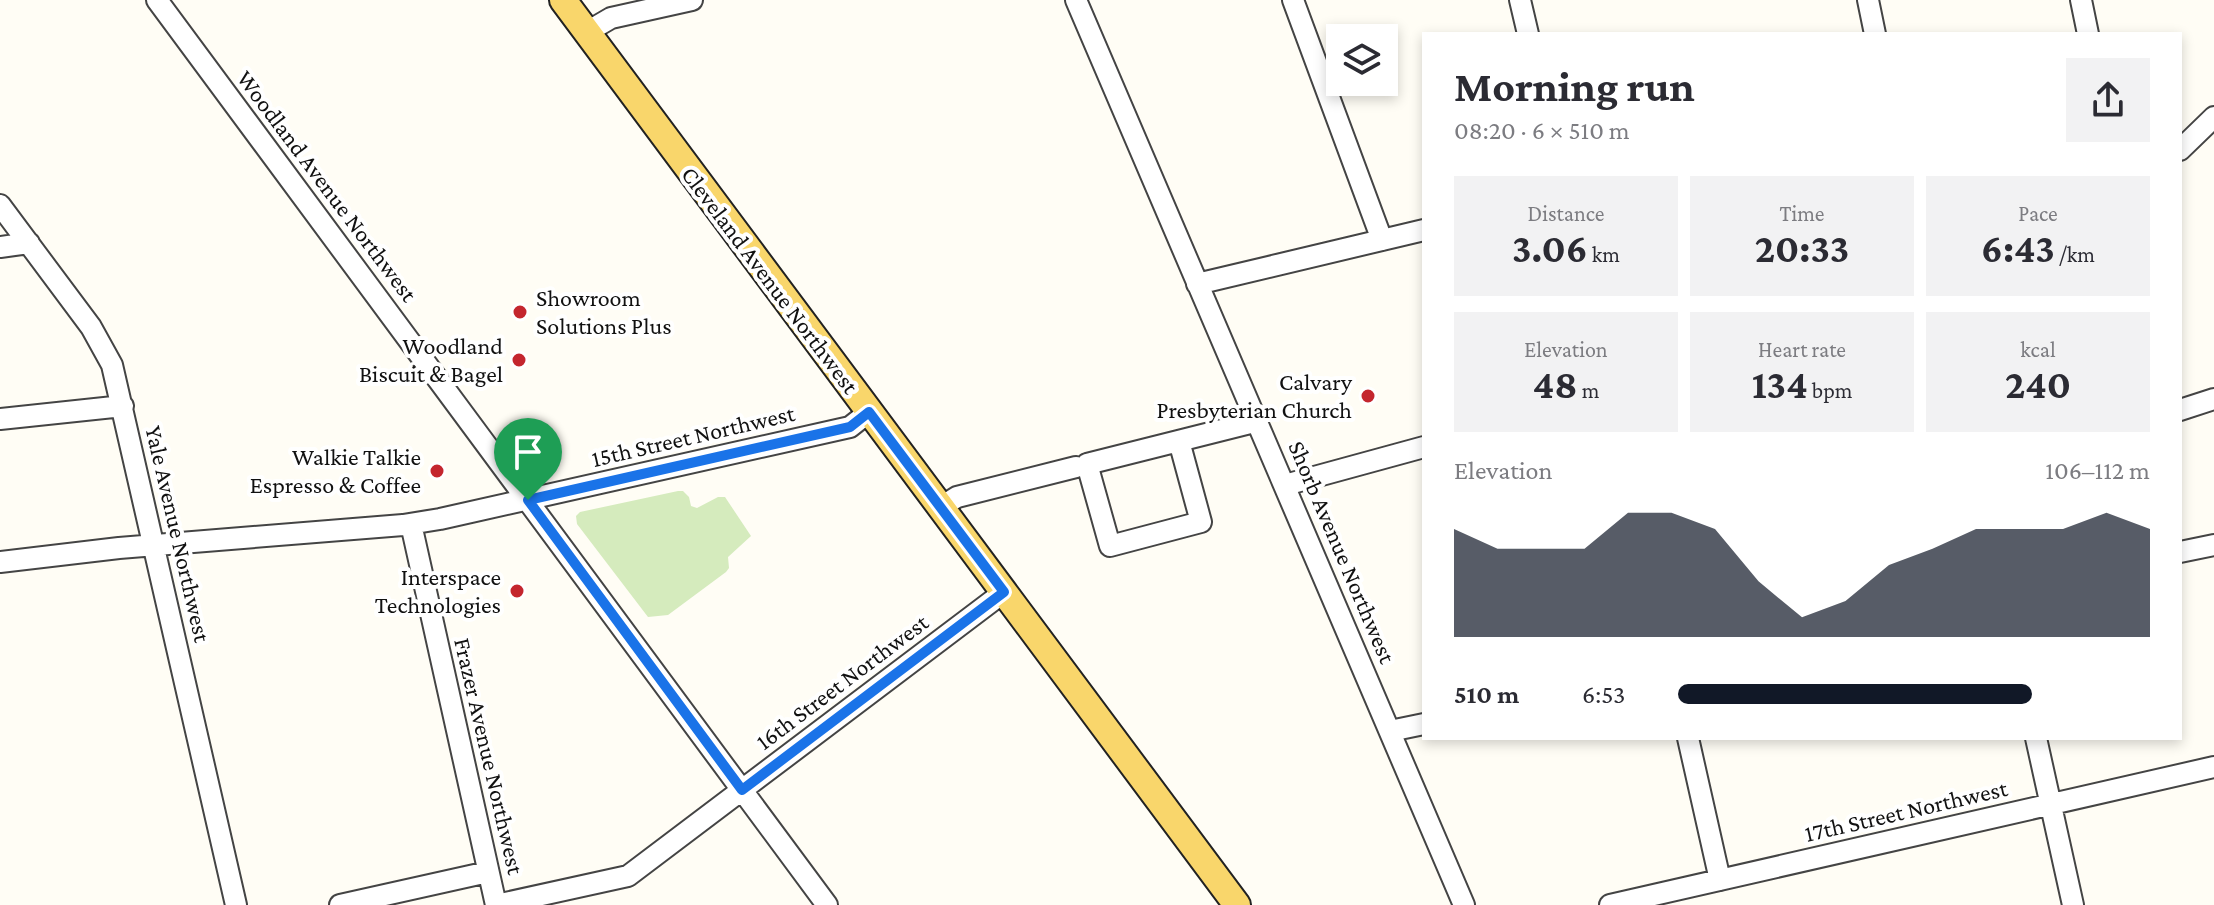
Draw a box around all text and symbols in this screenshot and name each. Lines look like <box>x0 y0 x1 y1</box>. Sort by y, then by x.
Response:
map controls <box>1326 24 1398 96</box>
button: layers <box>1326 24 1398 96</box>
button: share <box>2066 58 2150 142</box>
text: Morning run <box>1454 62 1695 110</box>
street label: Woodland Avenue Northwest <box>232 65 424 307</box>
text: 08:20 · 6 × 510 m <box>1454 116 1630 145</box>
street label: Cleveland Avenue Northwest <box>676 161 865 399</box>
text: Distance <box>1528 201 1604 226</box>
text: Time <box>1779 201 1825 226</box>
text: Pace <box>2018 201 2058 226</box>
text: 3.06 <box>1512 226 1588 271</box>
text: 20:33 <box>1755 226 1849 271</box>
text: 6:43 <box>1981 226 2055 271</box>
text: km <box>1588 242 1620 267</box>
text: /km <box>2055 242 2095 267</box>
place label: Showroom Solutions Plus <box>536 284 672 339</box>
marker: Showroom Solutions Plus <box>511 303 529 321</box>
place label: Woodland Biscuit & Bagel <box>359 332 503 387</box>
text: Elevation <box>1524 337 1608 362</box>
text: Heart rate <box>1758 337 1846 362</box>
text: kcal <box>2020 337 2056 362</box>
marker: Woodland Biscuit & Bagel <box>510 351 528 369</box>
text: 48 <box>1533 362 1578 407</box>
text: 134 <box>1752 362 1808 407</box>
text: 240 <box>2005 362 2071 407</box>
place label: Calvary Presbyterian Church <box>1156 368 1353 423</box>
text: m <box>1578 378 1599 403</box>
text: bpm <box>1808 378 1852 403</box>
marker: Calvary Presbyterian Church <box>1359 387 1377 405</box>
street label: 15th Street Northwest <box>589 399 798 472</box>
pin <box>494 418 562 500</box>
street label: Yale Avenue Northwest <box>140 423 217 646</box>
icon: arrive <box>506 430 550 474</box>
street label: Shorb Avenue Northwest <box>1283 437 1402 668</box>
place label: Walkie Talkie Espresso & Coffee <box>250 443 421 498</box>
text: Elevation <box>1454 456 1552 485</box>
text: 106–112 m <box>2045 456 2150 485</box>
marker: Walkie Talkie Espresso & Coffee <box>428 462 446 480</box>
place label: Interspace Technologies <box>375 563 501 618</box>
marker: Interspace Technologies <box>508 582 526 600</box>
street label: 16th Street Northwest <box>750 608 934 755</box>
street label: Frazer Avenue Northwest <box>449 635 530 878</box>
text: 510 m <box>1454 680 1519 709</box>
text: 6:53 <box>1582 680 1625 709</box>
street label: 17th Street Northwest <box>1802 774 2011 847</box>

